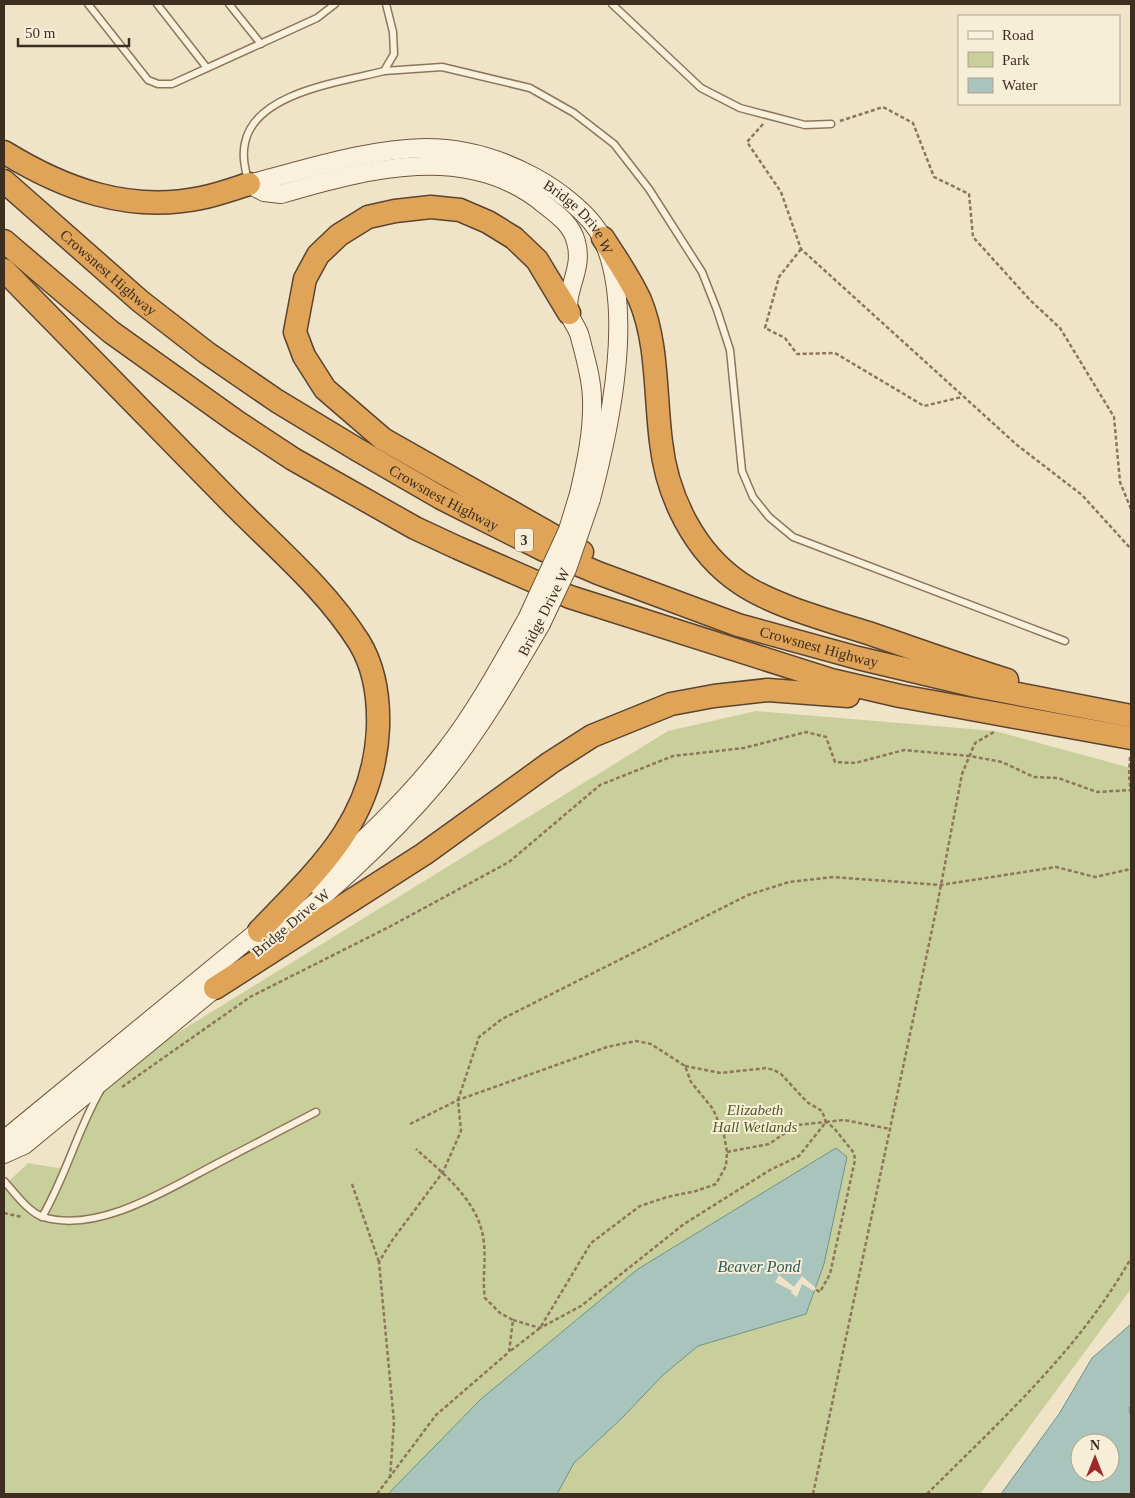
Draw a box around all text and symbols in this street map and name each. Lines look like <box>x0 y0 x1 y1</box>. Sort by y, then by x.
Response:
scale bar <box>18 15 129 47</box>
legend <box>958 15 1120 105</box>
text: 50 m <box>25 25 56 41</box>
text: Road <box>1002 27 1034 43</box>
text: Park <box>1002 52 1030 68</box>
text: Water <box>1002 77 1037 93</box>
street label: Bridge Drive W <box>541 177 616 257</box>
street label: Crowsnest Highway <box>57 227 160 319</box>
street label: Crowsnest Highway <box>386 462 502 534</box>
road number: 3 <box>515 528 533 552</box>
street label: Bridge Drive W <box>515 565 573 659</box>
street label: Crowsnest Highway <box>758 623 880 671</box>
street label: Bridge Drive W <box>249 885 334 960</box>
park label: Elizabeth Hall Wetlands <box>712 1102 798 1135</box>
water label: Beaver Pond <box>717 1258 802 1275</box>
north arrow <box>1070 1433 1120 1483</box>
text: N <box>1090 1438 1100 1453</box>

